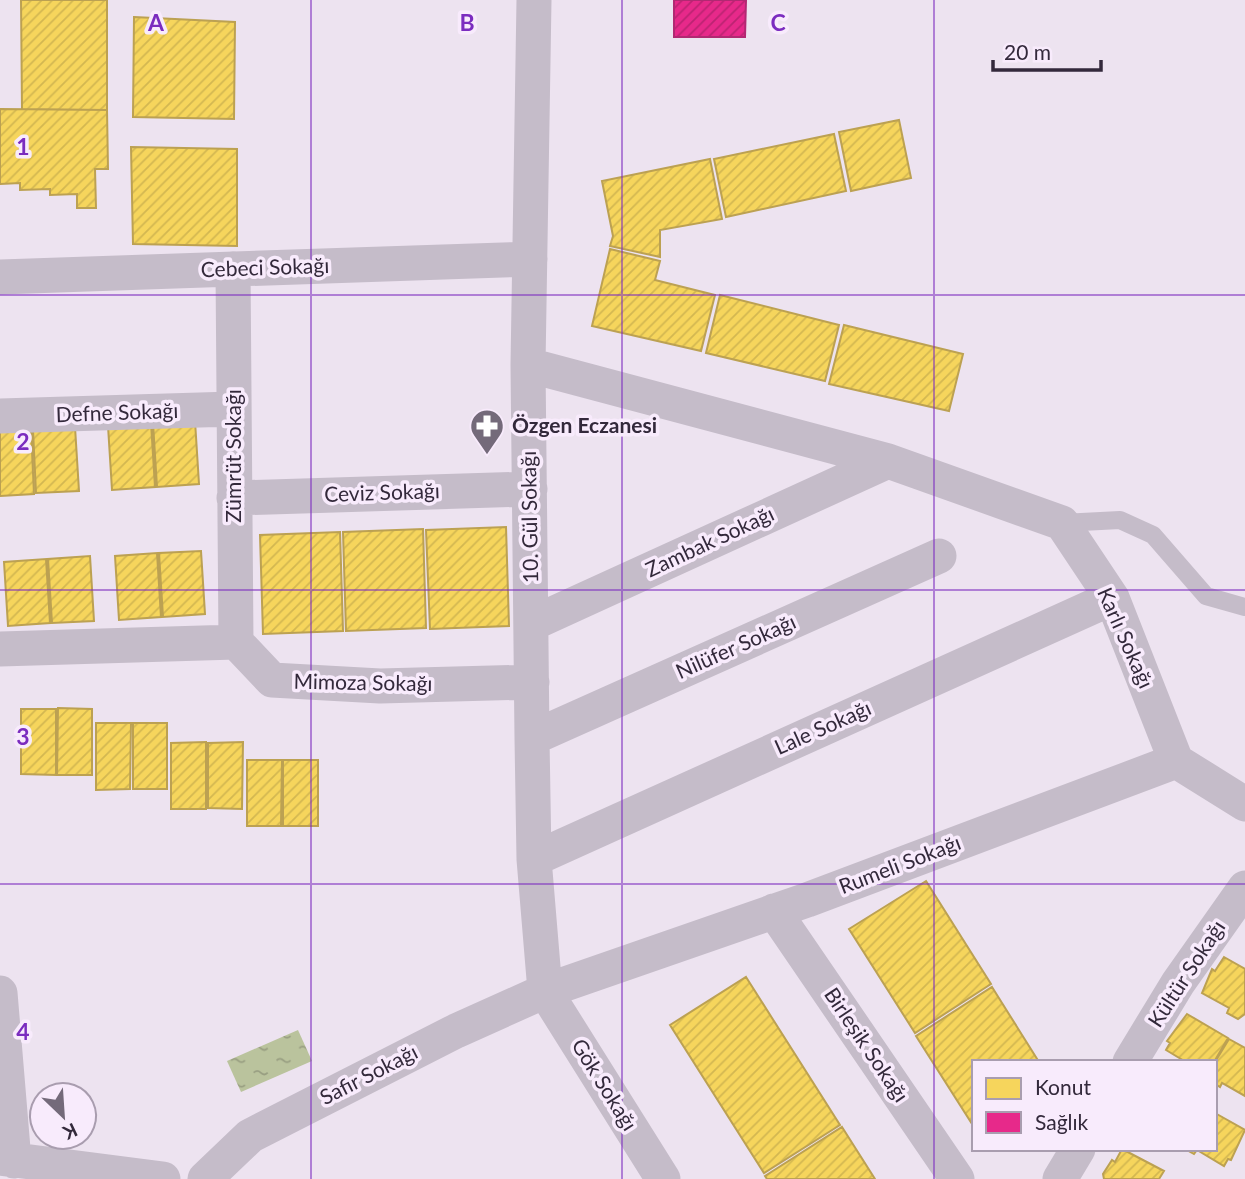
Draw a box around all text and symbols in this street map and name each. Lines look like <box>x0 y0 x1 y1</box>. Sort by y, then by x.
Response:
text: A <box>147 8 165 36</box>
text: B <box>459 8 475 36</box>
text: C <box>770 8 786 36</box>
scale bar <box>993 28 1102 72</box>
text: 20 m <box>1004 39 1051 64</box>
text: 1 <box>16 132 30 160</box>
street label: Cebeci Sokağı <box>200 252 330 281</box>
street label: Zümrüt Sokağı <box>220 389 245 523</box>
street label: Defne Sokağı <box>55 397 179 426</box>
pharmacy icon: Özgen Eczanesi <box>468 407 506 456</box>
place label: Özgen Eczanesi <box>512 412 657 437</box>
text: 2 <box>16 427 30 455</box>
street label: 10. Gül Sokağı <box>515 451 542 583</box>
street label: Ceviz Sokağı <box>324 477 440 506</box>
street label: Zambak Sokağı <box>641 500 778 581</box>
street label: Karlı Sokağı <box>1093 583 1160 692</box>
street label: Nilüfer Sokağı <box>672 608 799 683</box>
street label: Mimoza Sokağı <box>293 668 433 695</box>
street label: Lale Sokağı <box>770 694 875 759</box>
text: 3 <box>16 722 30 750</box>
street label: Rumeli Sokağı <box>835 829 964 898</box>
street label: Kültür Sokağı <box>1142 915 1229 1031</box>
street label: Birleşik Sokağı <box>820 982 915 1106</box>
text: 4 <box>16 1017 30 1045</box>
street label: Gök Sokağı <box>567 1034 643 1135</box>
street label: Safir Sokağı <box>315 1038 421 1109</box>
legend <box>972 1060 1217 1151</box>
text: Konut <box>1035 1074 1091 1099</box>
north arrow <box>28 1081 98 1151</box>
text: Sağlık <box>1035 1109 1089 1134</box>
text: K <box>59 1119 81 1145</box>

